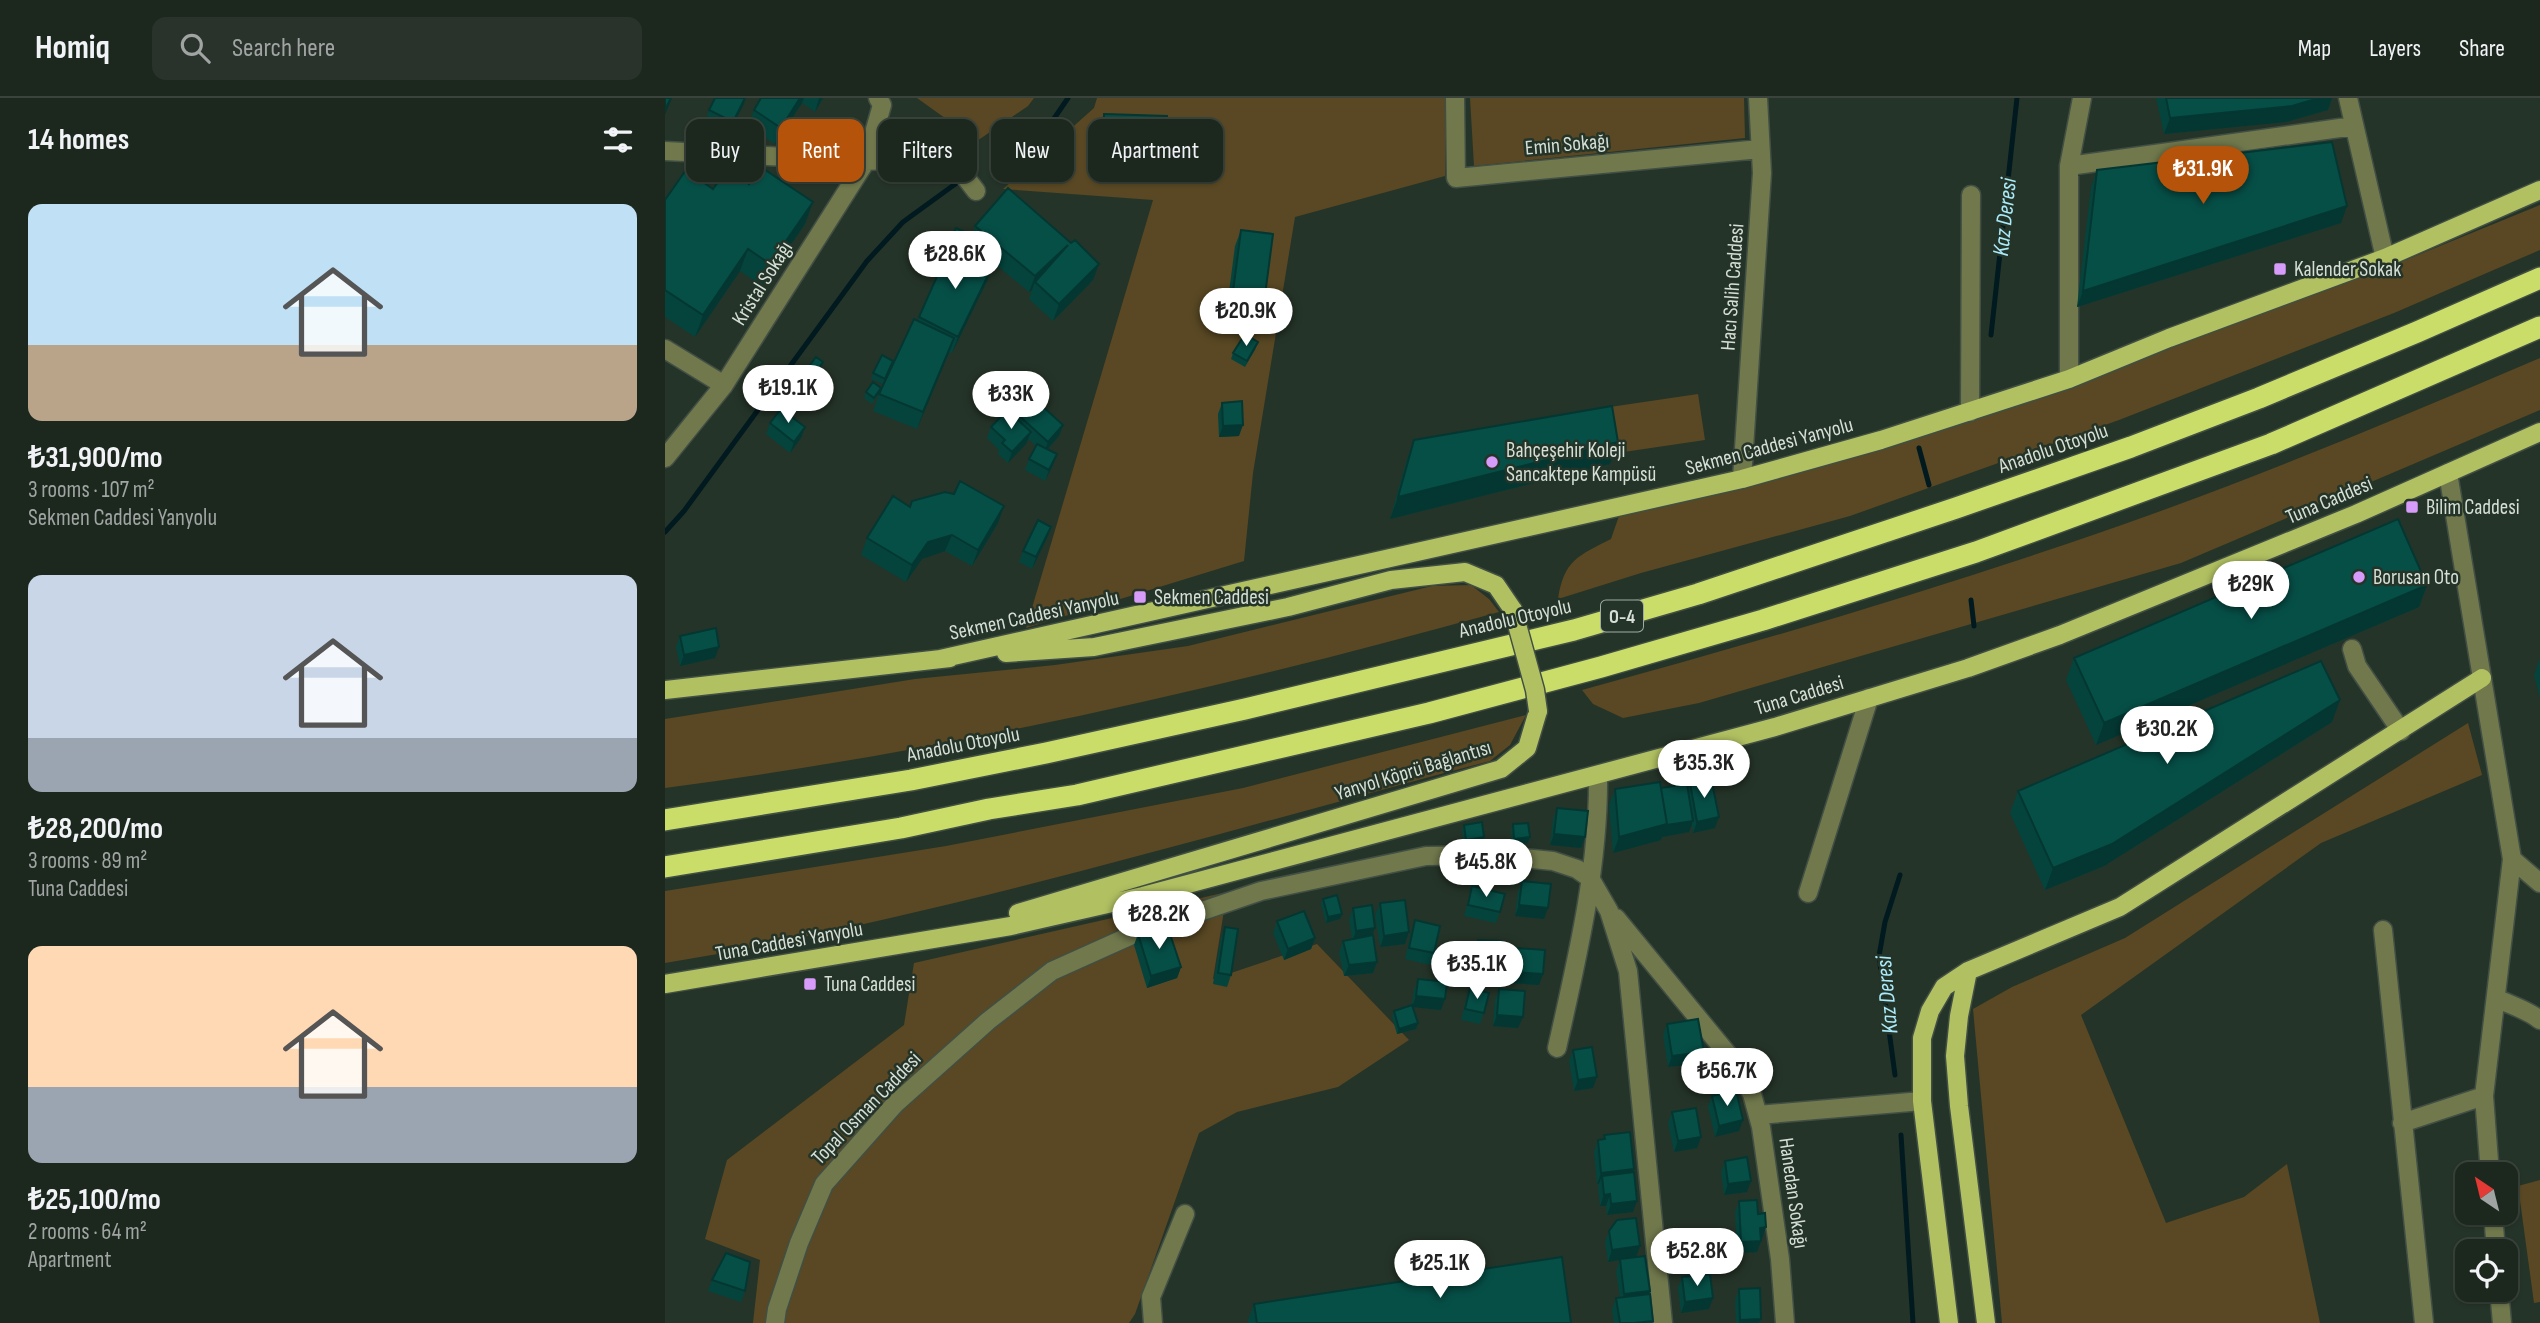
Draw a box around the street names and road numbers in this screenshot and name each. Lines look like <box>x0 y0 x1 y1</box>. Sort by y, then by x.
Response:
street label: Emin Sokağı <box>1524 128 1610 161</box>
street label: Hacı Salih Caddesi <box>1716 223 1749 351</box>
street label: Kristal Sokağı <box>727 237 798 330</box>
street label: Sekmen Caddesi Yanyolu <box>1683 412 1856 481</box>
street label: Anadolu Otoyolu <box>1994 418 2111 479</box>
street label: Tuna Caddesi <box>2282 471 2376 530</box>
street label: Sekmen Caddesi Yanyolu <box>947 585 1121 646</box>
street label: Anadolu Otoyolu <box>1456 593 1574 644</box>
road number: O-4 <box>1601 601 1643 632</box>
street label: Tuna Caddesi <box>1752 670 1847 721</box>
street label: Anadolu Otoyolu <box>904 721 1022 768</box>
street label: Yanyol Köprü Bağlantısı <box>1332 735 1494 806</box>
street label: Tuna Caddesi Yanyolu <box>714 916 865 967</box>
street label: Topal Osman Caddesi <box>806 1047 926 1170</box>
street label: Hanedan Sokağı <box>1773 1136 1814 1250</box>

